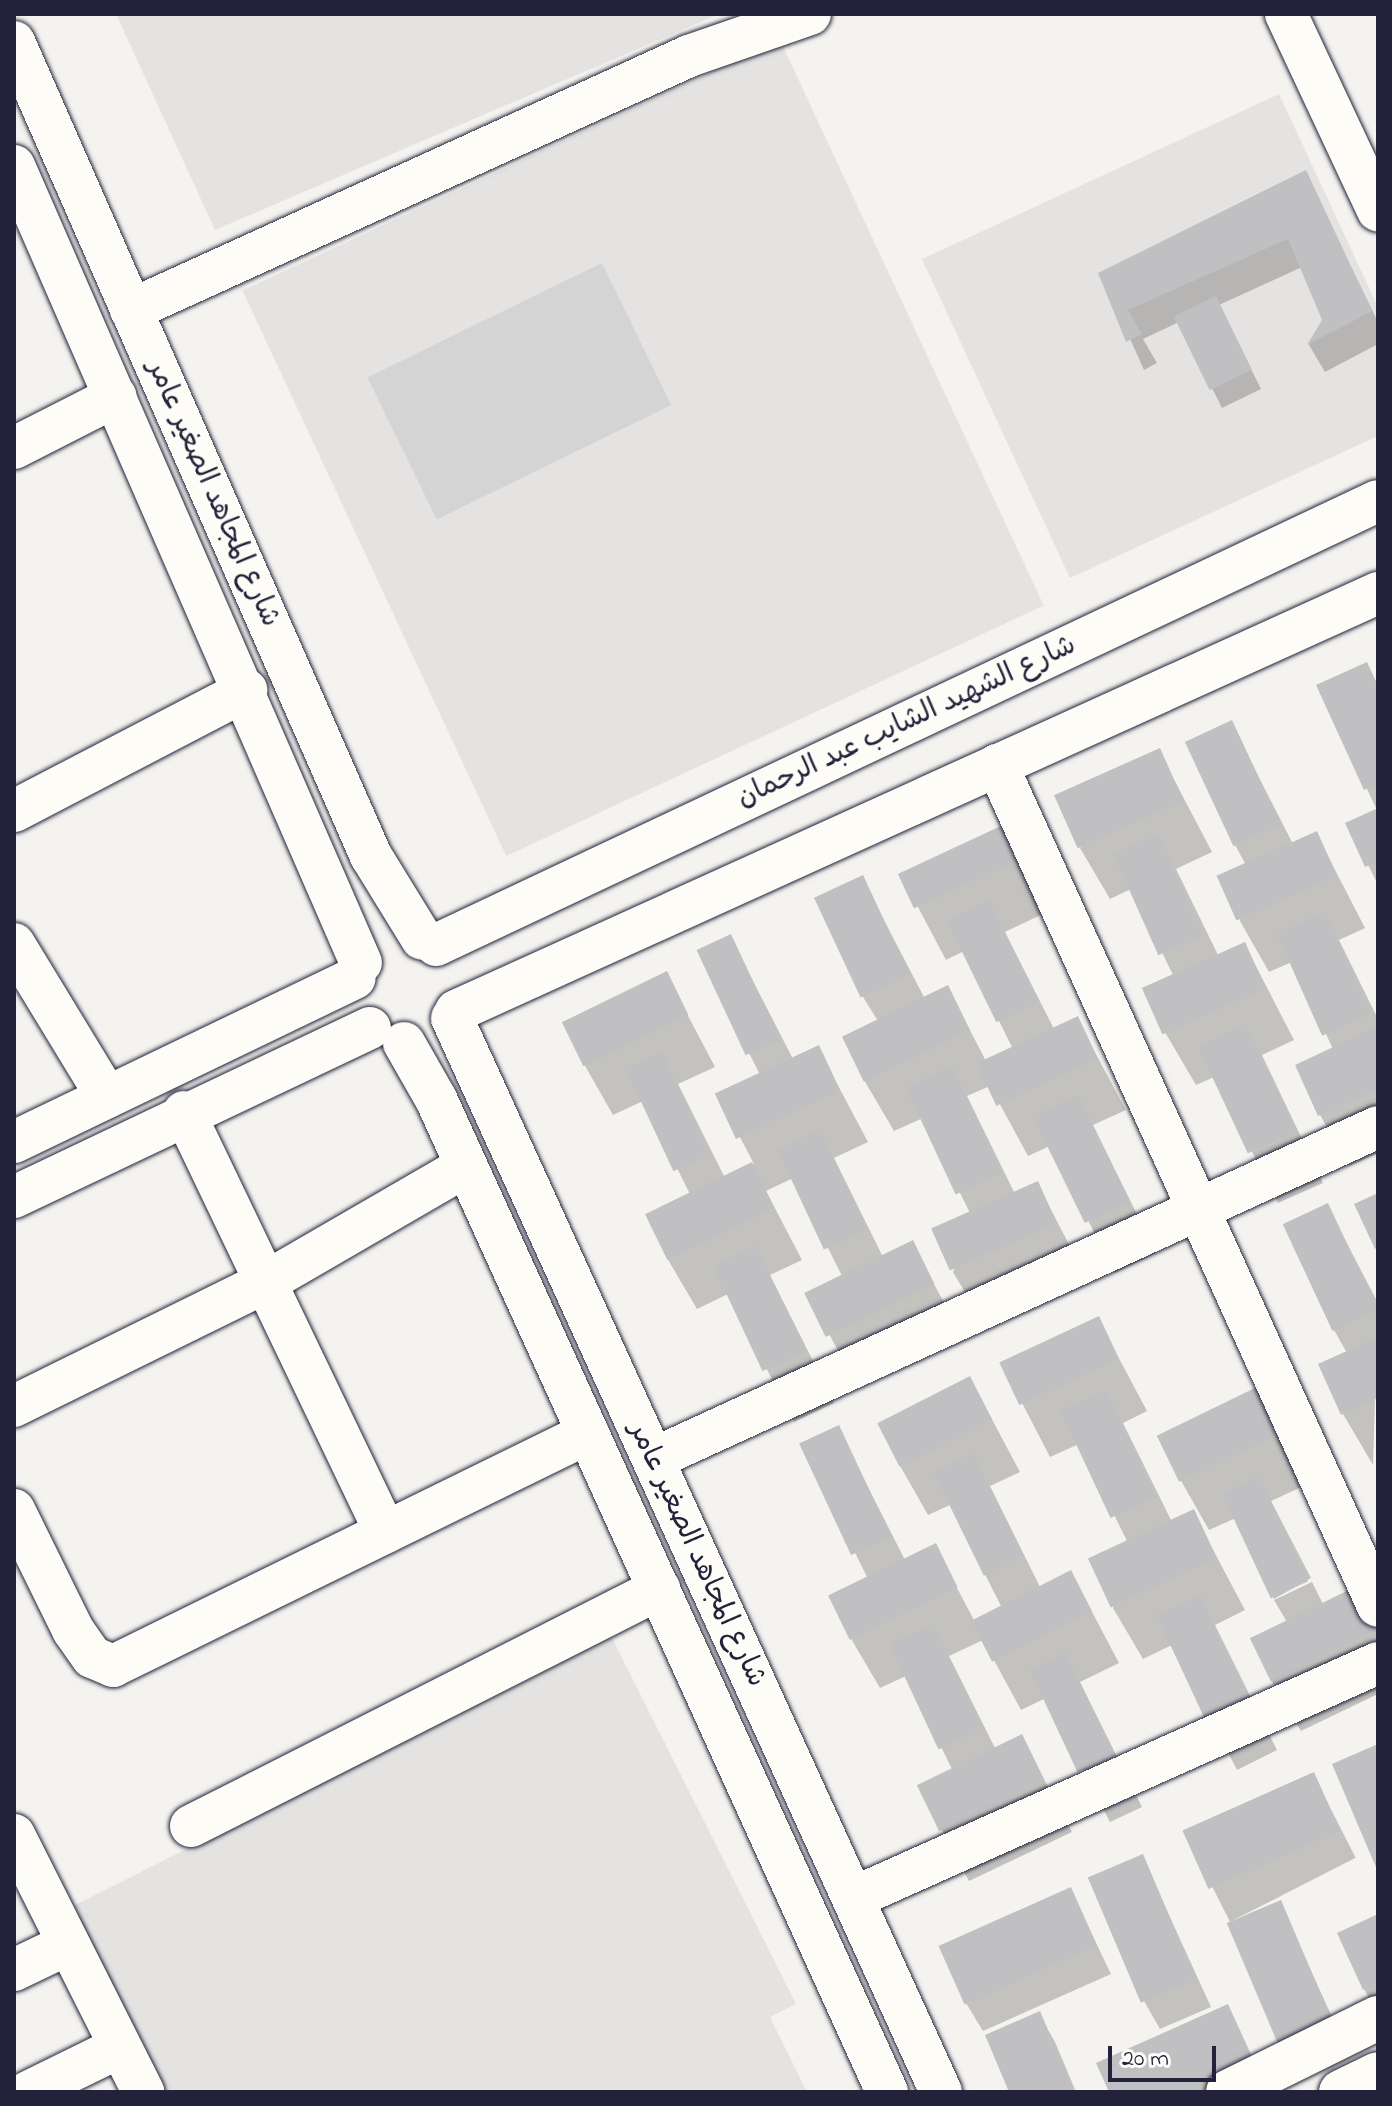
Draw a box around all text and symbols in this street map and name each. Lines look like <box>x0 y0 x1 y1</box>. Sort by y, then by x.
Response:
street label: شارع المجاهد الصغير عامر <box>138 355 286 633</box>
street label: شارع الشهيد الشايب عبد الرحمان <box>732 630 1082 816</box>
street label: شارع المجاهد الصغير عامر <box>620 1417 772 1693</box>
scale bar <box>1112 2030 1220 2080</box>
text: 20 m <box>1122 2042 1169 2077</box>

